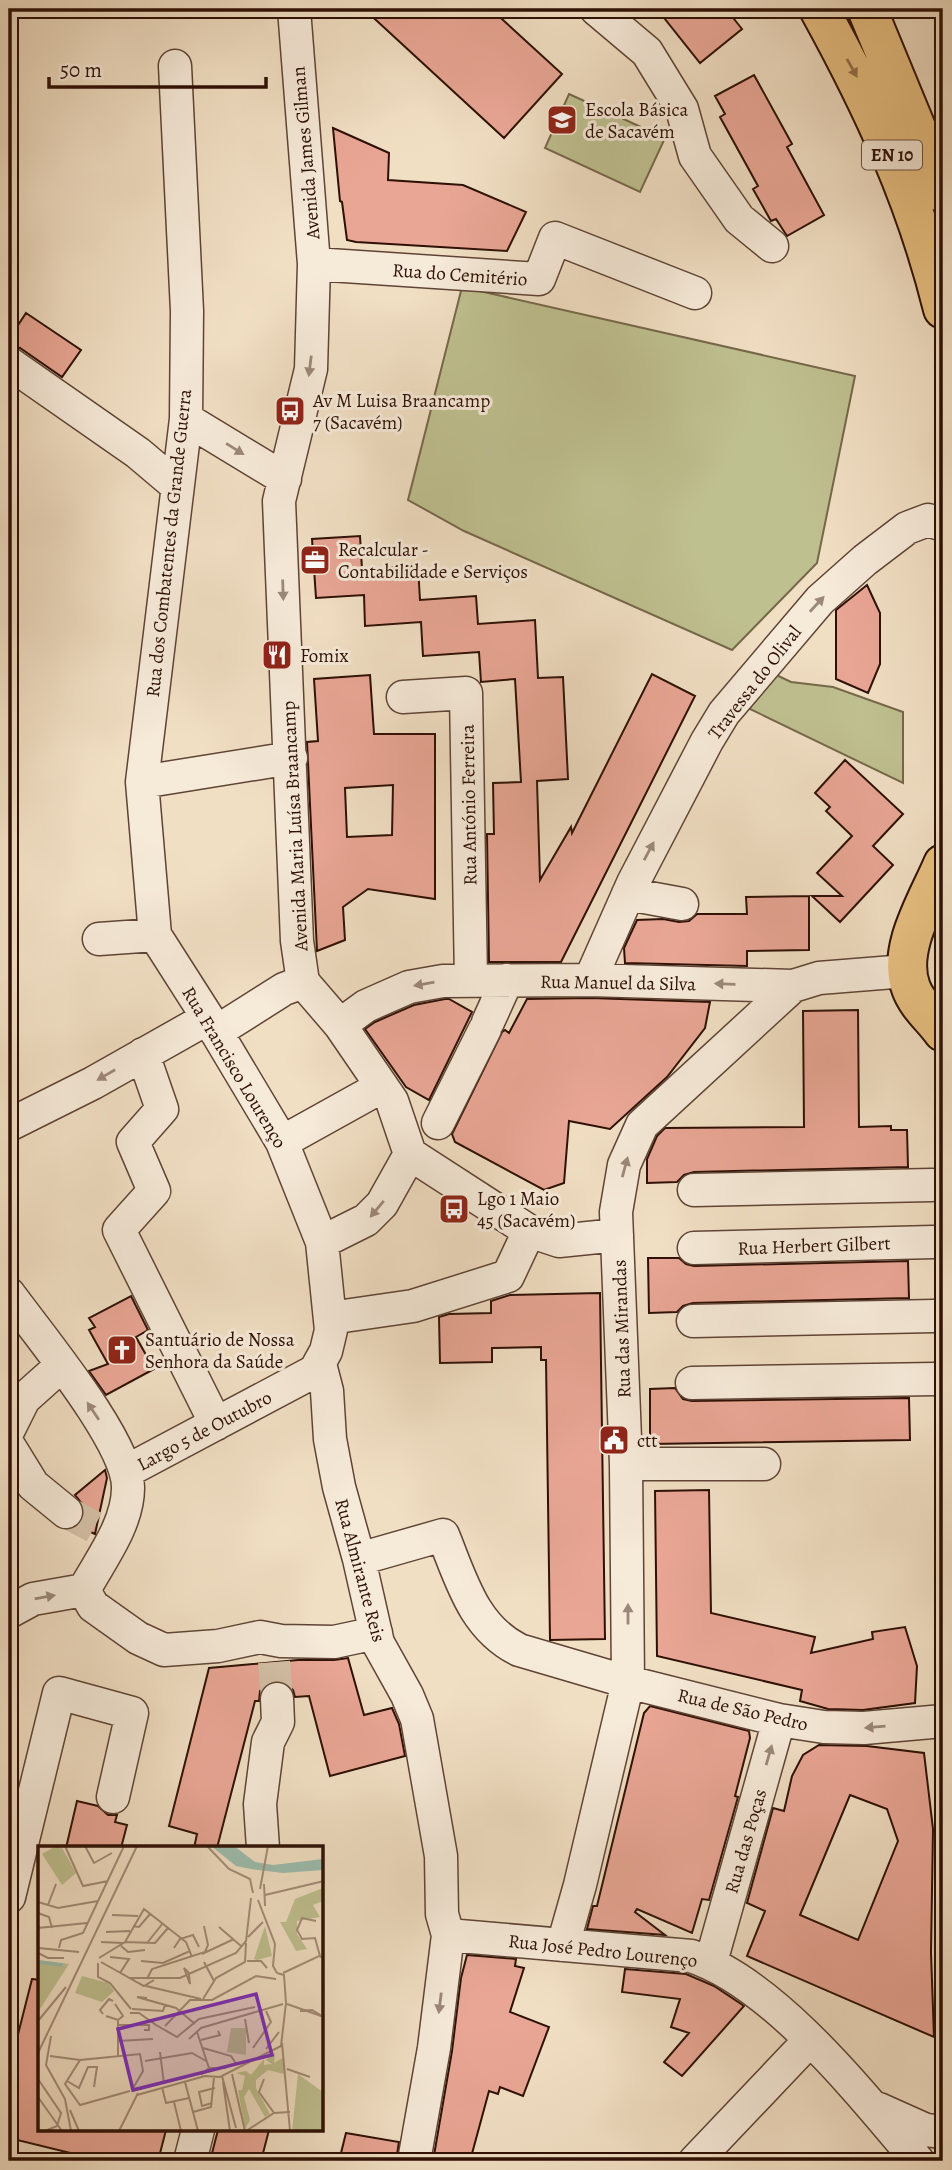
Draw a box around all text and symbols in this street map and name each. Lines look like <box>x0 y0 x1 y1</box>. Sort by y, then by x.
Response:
scale bar <box>49 46 266 90</box>
text: 50 m <box>60 56 102 84</box>
one-way arrow <box>846 59 858 78</box>
street label: Avenida James Gilman <box>285 65 327 241</box>
place label: Escola Básica de Sacavém <box>585 97 688 145</box>
school or university icon: Escola Básica de Sacavém <box>545 103 579 137</box>
road number: EN 10 <box>862 140 922 170</box>
street label: Rua do Cemitério <box>391 257 528 293</box>
one-way arrow <box>305 355 316 377</box>
street label: Rua dos Combatentes da Grande Guerra <box>140 388 198 699</box>
place label: Av M Luisa Braancamp 7 (Sacavém) <box>312 388 490 436</box>
bus stop icon: Av M Luisa Braancamp 7 (Sacavém) <box>273 394 307 428</box>
one-way arrow <box>226 443 245 455</box>
place label: Recalcular - Contabilidade e Serviços <box>338 537 528 585</box>
office icon: Recalcular - Contabilidade e Serviços <box>298 543 332 577</box>
one-way arrow <box>278 579 289 601</box>
one-way arrow <box>809 596 825 613</box>
street label: Travessa do Olival <box>702 620 808 745</box>
restaurant icon: Fomix <box>260 638 294 672</box>
place label: Fomix <box>300 643 349 669</box>
street label: Avenida Maria Luísa Braancamp <box>275 700 315 953</box>
street label: Rua António Ferreira <box>455 724 483 886</box>
one-way arrow <box>643 841 655 861</box>
street label: Rua Manuel da Silva <box>540 969 696 997</box>
one-way arrow <box>713 978 735 990</box>
one-way arrow <box>413 979 435 990</box>
street label: Rua Francisco Lourenço <box>176 982 293 1153</box>
one-way arrow <box>96 1069 115 1082</box>
one-way arrow <box>620 1157 630 1178</box>
place label: Lgo 1 Maio 45 (Sacavém) <box>477 1186 575 1234</box>
bus stop icon: Lgo 1 Maio 45 (Sacavém) <box>437 1192 471 1226</box>
one-way arrow <box>369 1200 385 1218</box>
street label: Rua Herbert Gilbert <box>737 1230 891 1262</box>
street label: Rua das Mirandas <box>607 1259 637 1399</box>
place label: Santuário de Nossa Senhora da Saúde <box>145 1327 295 1375</box>
church icon: Santuário de Nossa Senhora da Saúde <box>105 1333 139 1367</box>
street label: Largo 5 de Outubro <box>133 1384 276 1477</box>
one-way arrow <box>87 1402 100 1421</box>
public building icon: ctt <box>597 1423 631 1457</box>
place label: ctt <box>637 1428 658 1454</box>
street label: Rua Almirante Reis <box>328 1495 392 1645</box>
one-way arrow <box>34 1591 56 1602</box>
one-way arrow <box>622 1602 633 1624</box>
street label: Rua de São Pedro <box>675 1682 811 1738</box>
one-way arrow <box>864 1722 886 1733</box>
one-way arrow <box>764 1744 775 1766</box>
street label: Rua das Poças <box>719 1786 773 1897</box>
inset map <box>38 1846 324 2132</box>
street label: Rua José Pedro Lourenço <box>507 1928 699 1974</box>
one-way arrow <box>434 1992 445 2014</box>

